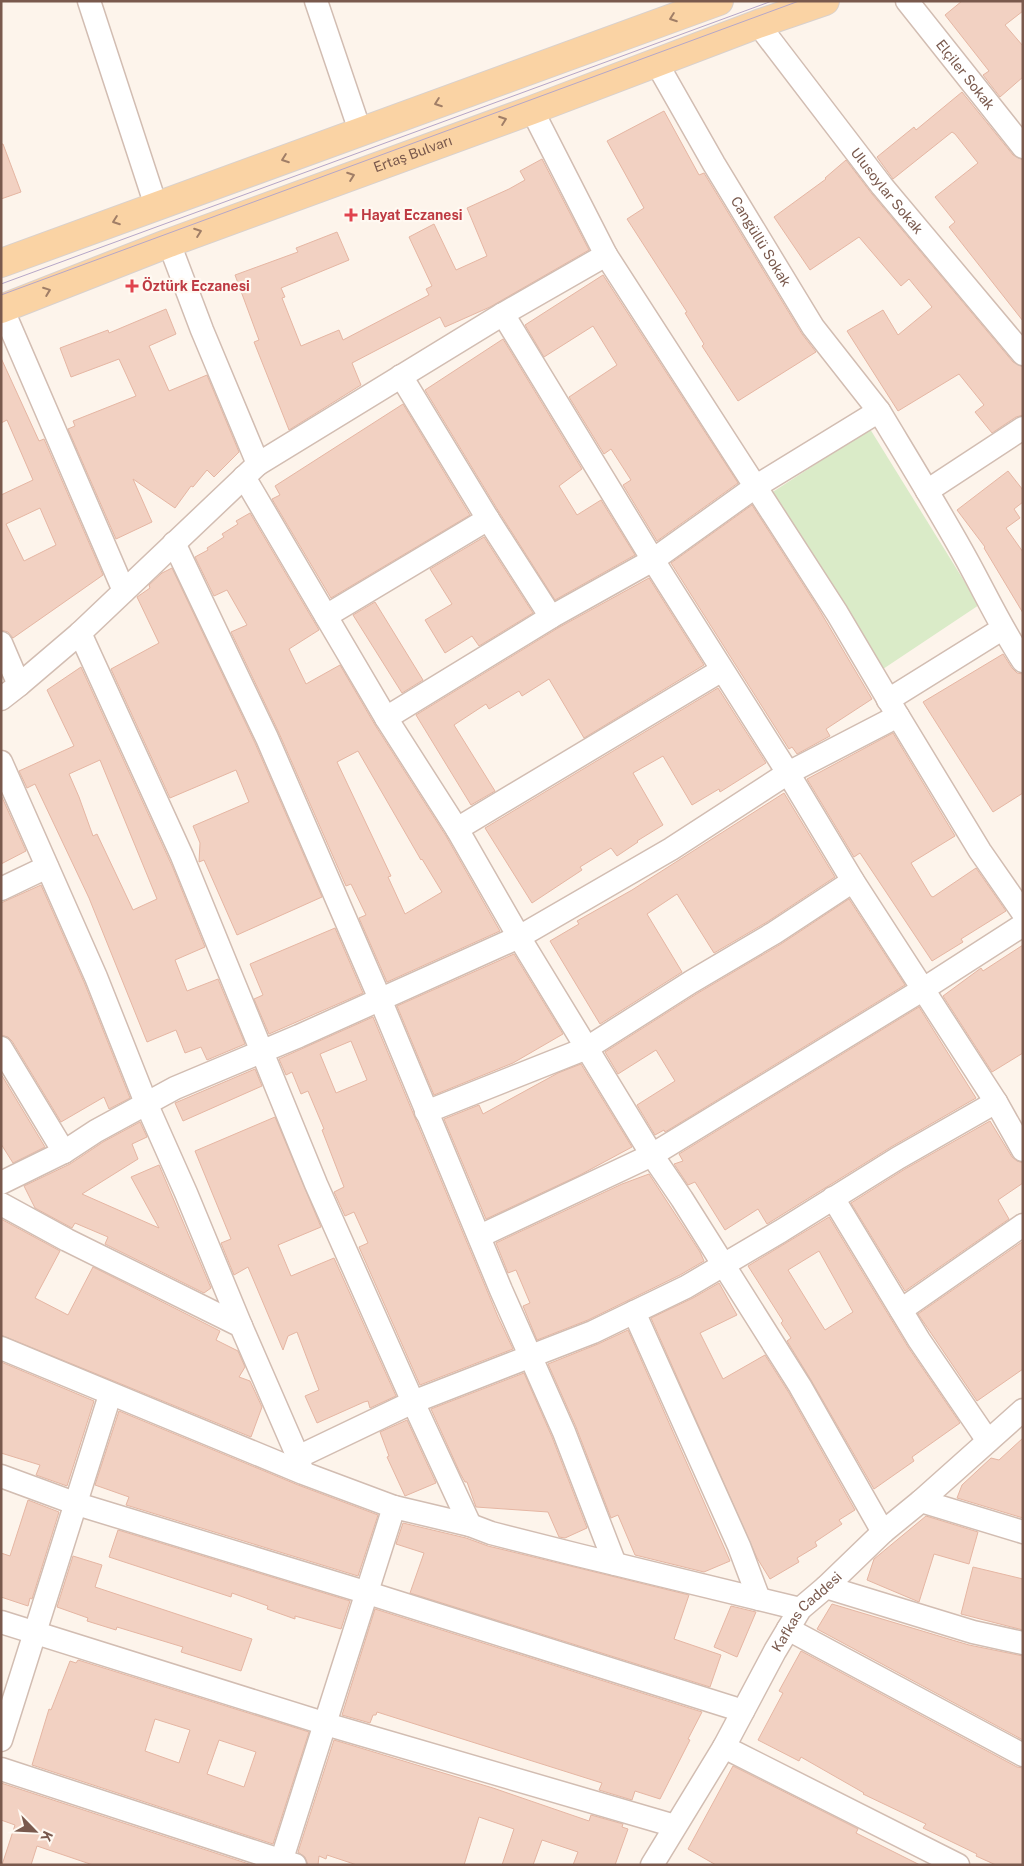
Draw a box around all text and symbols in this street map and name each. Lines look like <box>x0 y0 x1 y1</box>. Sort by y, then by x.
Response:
one-way arrow <box>669 12 678 22</box>
street label: Elçiler Sokak <box>933 36 998 113</box>
one-way arrow <box>434 97 442 107</box>
one-way arrow <box>499 116 507 126</box>
street label: Ertaş Bulvarı <box>371 132 454 175</box>
street label: Ulusoylar Sokak <box>848 145 927 237</box>
one-way arrow <box>281 152 290 163</box>
one-way arrow <box>346 172 355 182</box>
street label: Cangüllü Sokak <box>728 194 795 289</box>
place label: Hayat Eczanesi <box>361 207 463 223</box>
marker: Hayat Eczanesi <box>345 209 357 221</box>
one-way arrow <box>112 215 121 225</box>
one-way arrow <box>193 228 202 238</box>
place label: Öztürk Eczanesi <box>142 277 250 294</box>
marker: Öztürk Eczanesi <box>126 280 138 292</box>
one-way arrow <box>42 287 50 297</box>
street label: Kafkas Caddesi <box>768 1568 845 1655</box>
north arrow <box>10 1806 60 1856</box>
text: K <box>38 1828 56 1844</box>

